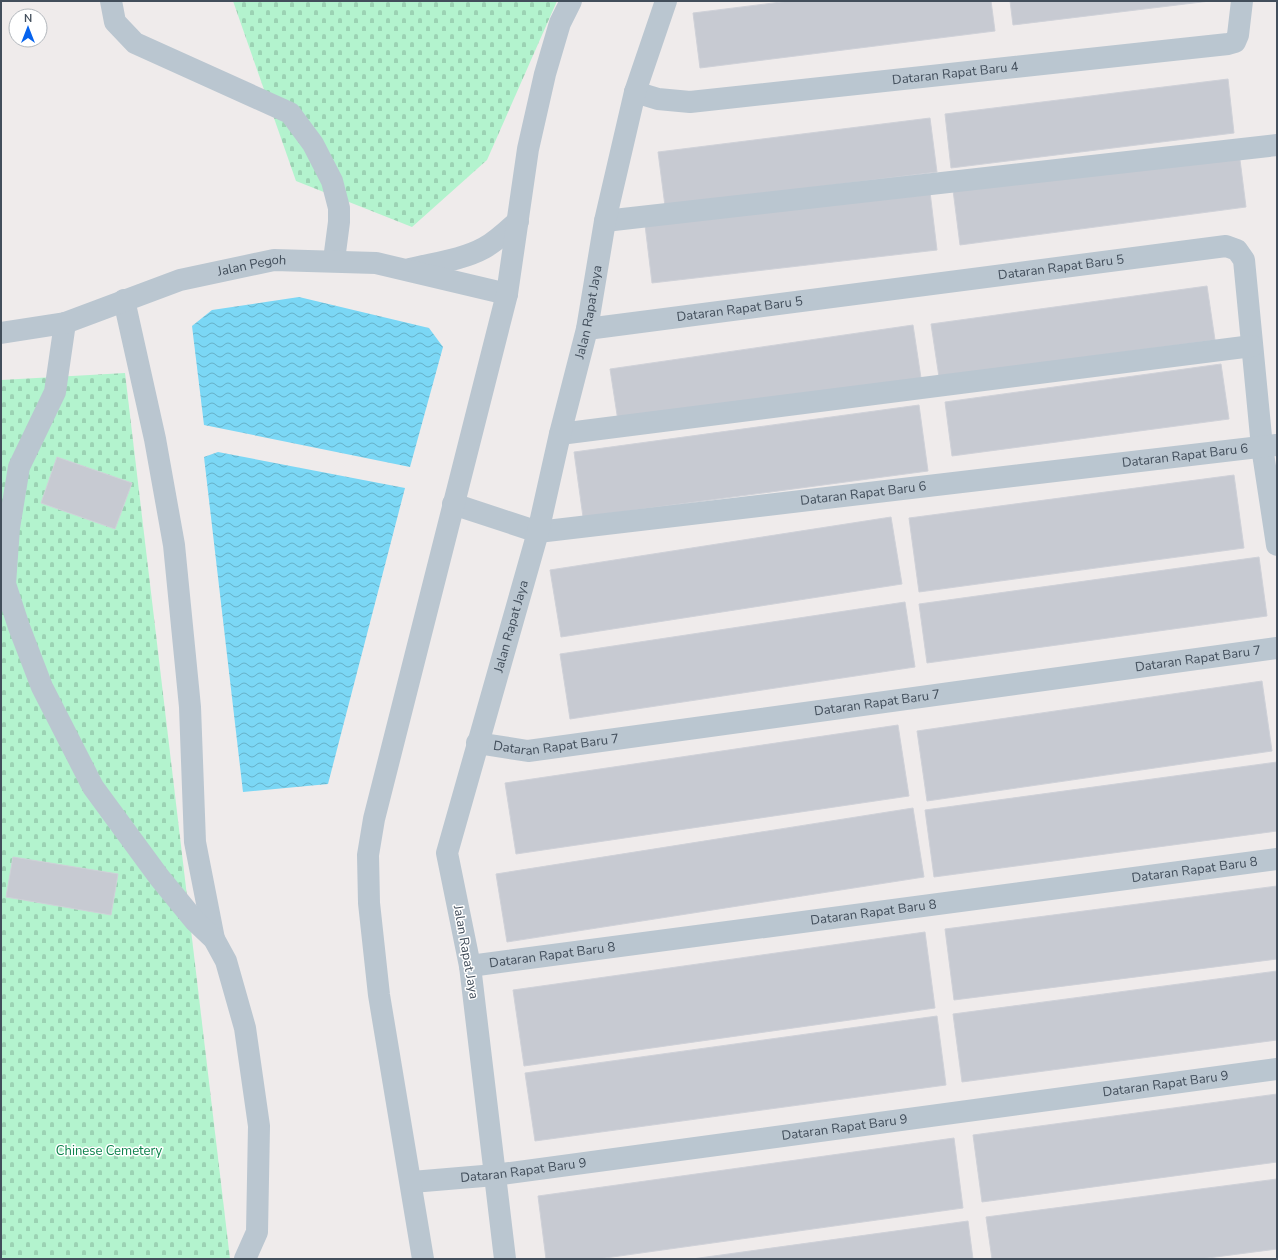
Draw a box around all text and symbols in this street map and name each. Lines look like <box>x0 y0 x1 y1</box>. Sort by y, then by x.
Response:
north arrow <box>8 8 48 48</box>
text: N <box>24 11 32 26</box>
street label: Dataran Rapat Baru 4 <box>891 58 1020 89</box>
street label: Dataran Rapat Baru 5 <box>997 250 1125 285</box>
street label: Jalan Pegoh <box>215 251 286 281</box>
street label: Jalan Rapat Jaya <box>570 264 607 362</box>
street label: Dataran Rapat Baru 5 <box>676 292 804 326</box>
street label: Dataran Rapat Baru 6 <box>1121 439 1249 472</box>
street label: Dataran Rapat Baru 6 <box>799 477 928 510</box>
street label: Jalan Rapat Jaya <box>489 578 533 675</box>
street label: Dataran Rapat Baru 7 <box>1134 641 1262 676</box>
street label: Dataran Rapat Baru 7 <box>813 685 941 721</box>
street label: Dataran Rapat Baru 7 <box>492 730 620 760</box>
street label: Dataran Rapat Baru 8 <box>1131 853 1259 887</box>
street label: Dataran Rapat Baru 8 <box>809 895 938 930</box>
street label: Jalan Rapat Jaya <box>449 903 483 1000</box>
street label: Dataran Rapat Baru 8 <box>488 938 617 972</box>
street label: Dataran Rapat Baru 9 <box>1101 1067 1230 1102</box>
street label: Dataran Rapat Baru 9 <box>780 1110 909 1145</box>
park label: Chinese Cemetery <box>56 1142 162 1160</box>
street label: Dataran Rapat Baru 9 <box>460 1154 588 1187</box>

